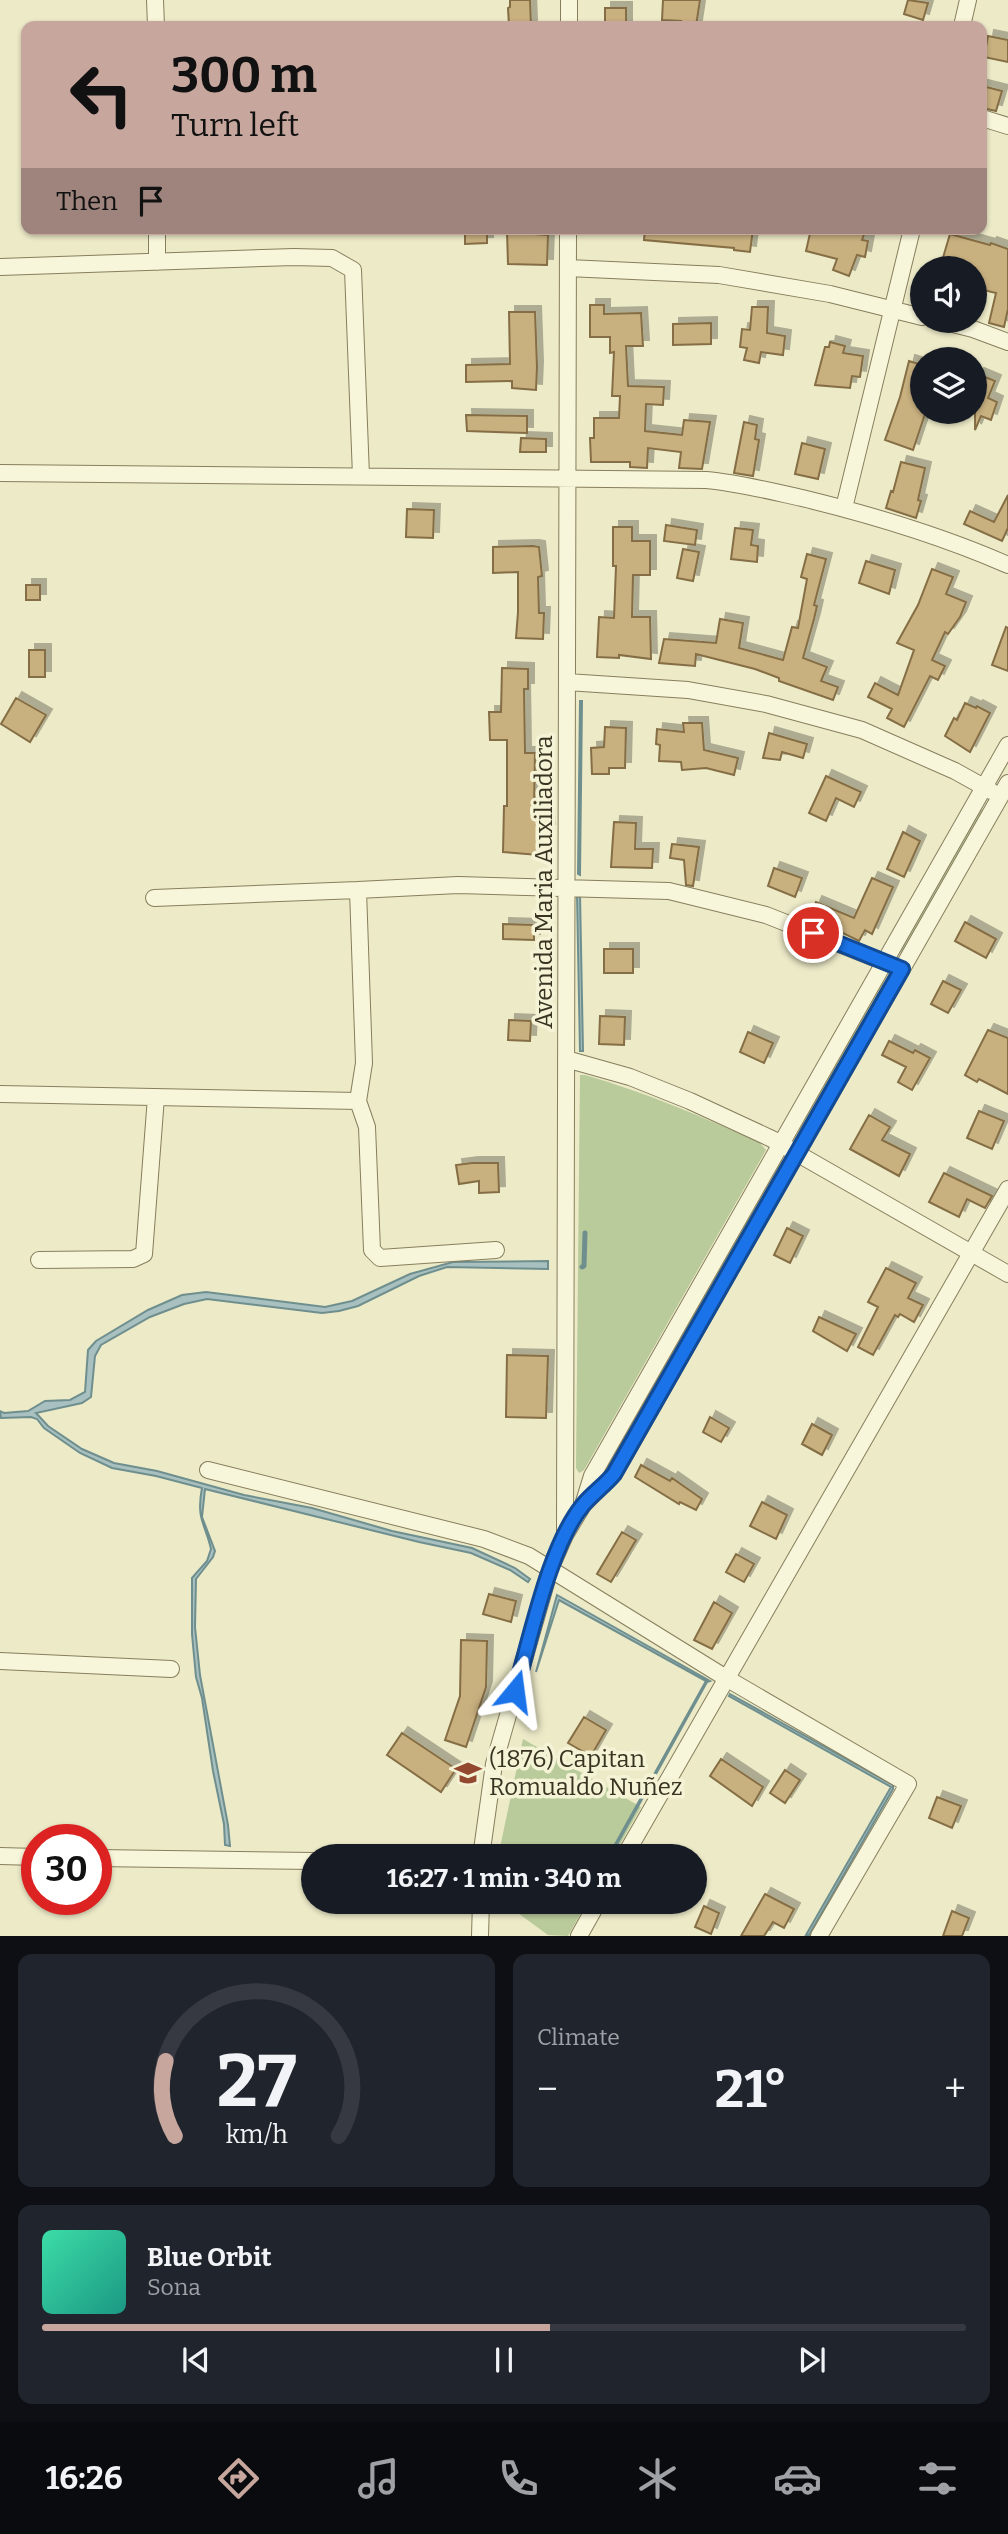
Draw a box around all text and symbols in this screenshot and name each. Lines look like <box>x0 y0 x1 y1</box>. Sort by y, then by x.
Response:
text: 300 m <box>171 46 317 105</box>
icon: left <box>56 49 147 140</box>
text: Turn left <box>171 106 299 144</box>
icon: arrive <box>132 182 170 220</box>
text: Then <box>56 186 118 217</box>
map controls <box>910 256 987 424</box>
button: sound <box>910 256 987 333</box>
button: layers <box>910 347 987 424</box>
street label: Avenida Maria Auxiliadora <box>530 735 558 1029</box>
pin <box>783 903 843 963</box>
icon: arrive <box>794 914 832 952</box>
position arrow <box>478 1654 552 1728</box>
place label: (1876) Capitan Romualdo Nuñez <box>489 1745 682 1801</box>
school or university icon: (1876) Capitan Romualdo Nuñez <box>453 1758 483 1788</box>
speed limit sign: 30 <box>21 1824 112 1915</box>
text: 16:27 · 1 min · 340 m <box>387 1863 621 1894</box>
text: Climate <box>537 2023 620 2051</box>
text: 27 <box>217 2039 296 2126</box>
text: 21° <box>715 2058 787 2121</box>
text: − <box>537 2066 558 2112</box>
text: + <box>944 2066 966 2112</box>
text: km/h <box>226 2120 288 2150</box>
text: Blue Orbit <box>147 2242 271 2273</box>
text: Sona <box>147 2273 201 2301</box>
icon: previous <box>177 2341 215 2379</box>
icon: pause <box>485 2341 523 2379</box>
icon: next <box>793 2341 831 2379</box>
icon: directions <box>214 2454 263 2503</box>
icon: music <box>354 2454 403 2503</box>
icon: phone <box>494 2454 543 2503</box>
icon: climate <box>633 2454 682 2503</box>
icon: car <box>773 2454 822 2503</box>
icon: filters <box>913 2454 962 2503</box>
text: 16:26 <box>45 2459 123 2497</box>

